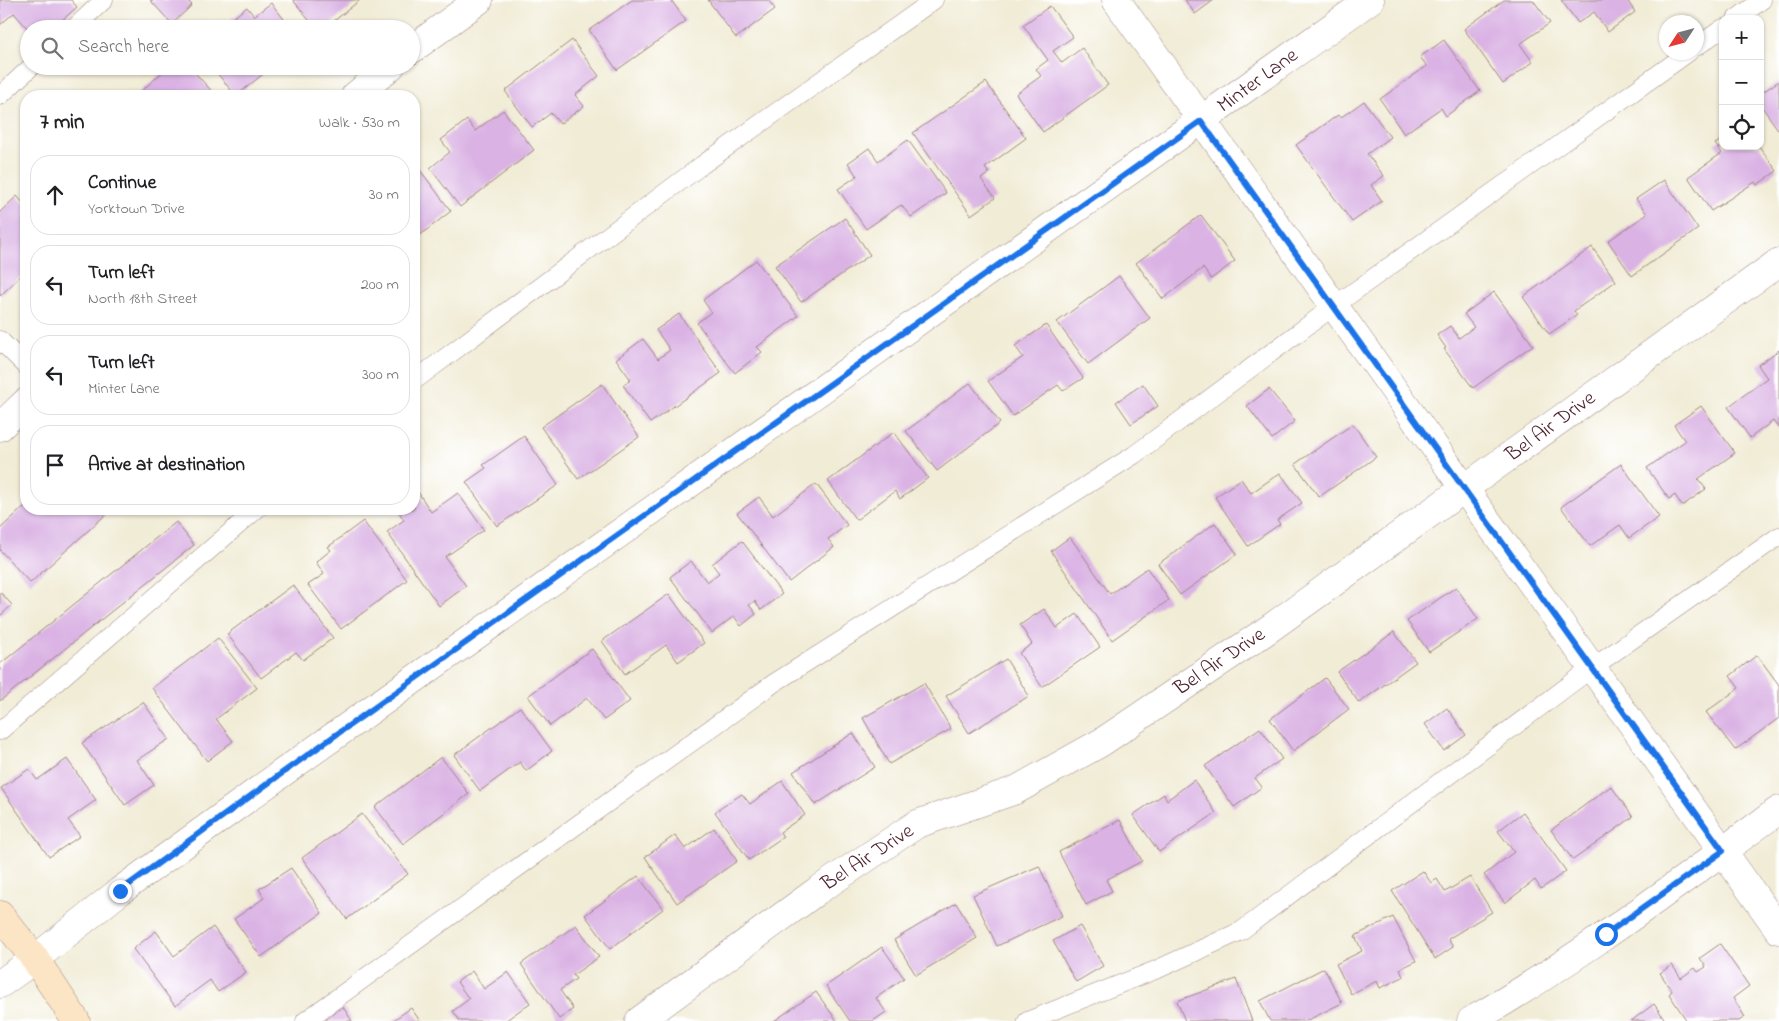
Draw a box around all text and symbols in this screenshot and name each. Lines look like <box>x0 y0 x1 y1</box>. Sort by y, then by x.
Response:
north arrow <box>1659 15 1704 60</box>
map controls <box>1719 15 1764 150</box>
button: + <box>1719 15 1764 60</box>
search box <box>20 20 420 75</box>
icon: search <box>38 34 66 62</box>
text: Search here <box>78 34 169 61</box>
street label: Minter Lane <box>1211 41 1305 121</box>
button: − <box>1719 60 1764 105</box>
button: locate <box>1719 105 1764 150</box>
text: 7 min <box>40 108 84 138</box>
text: Walk · 530 m <box>319 111 400 135</box>
text: Continue <box>88 170 156 197</box>
icon: ahead <box>41 181 69 209</box>
text: 30 m <box>369 183 399 207</box>
text: Yorktown Drive <box>88 197 185 221</box>
text: Turn left <box>88 260 155 287</box>
icon: left <box>41 271 69 299</box>
text: 200 m <box>361 273 399 297</box>
text: North 18th Street <box>88 287 197 311</box>
text: Turn left <box>88 350 155 377</box>
icon: left <box>41 361 69 389</box>
text: 300 m <box>362 363 399 387</box>
text: Minter Lane <box>88 377 160 401</box>
street label: Bel Air Drive <box>1499 384 1603 470</box>
icon: arrive <box>41 451 69 479</box>
text: Arrive at destination <box>88 452 245 479</box>
street label: Bel Air Drive <box>1167 620 1272 704</box>
street label: Bel Air Drive <box>815 817 921 900</box>
route end <box>109 880 132 903</box>
route start <box>1595 923 1618 946</box>

